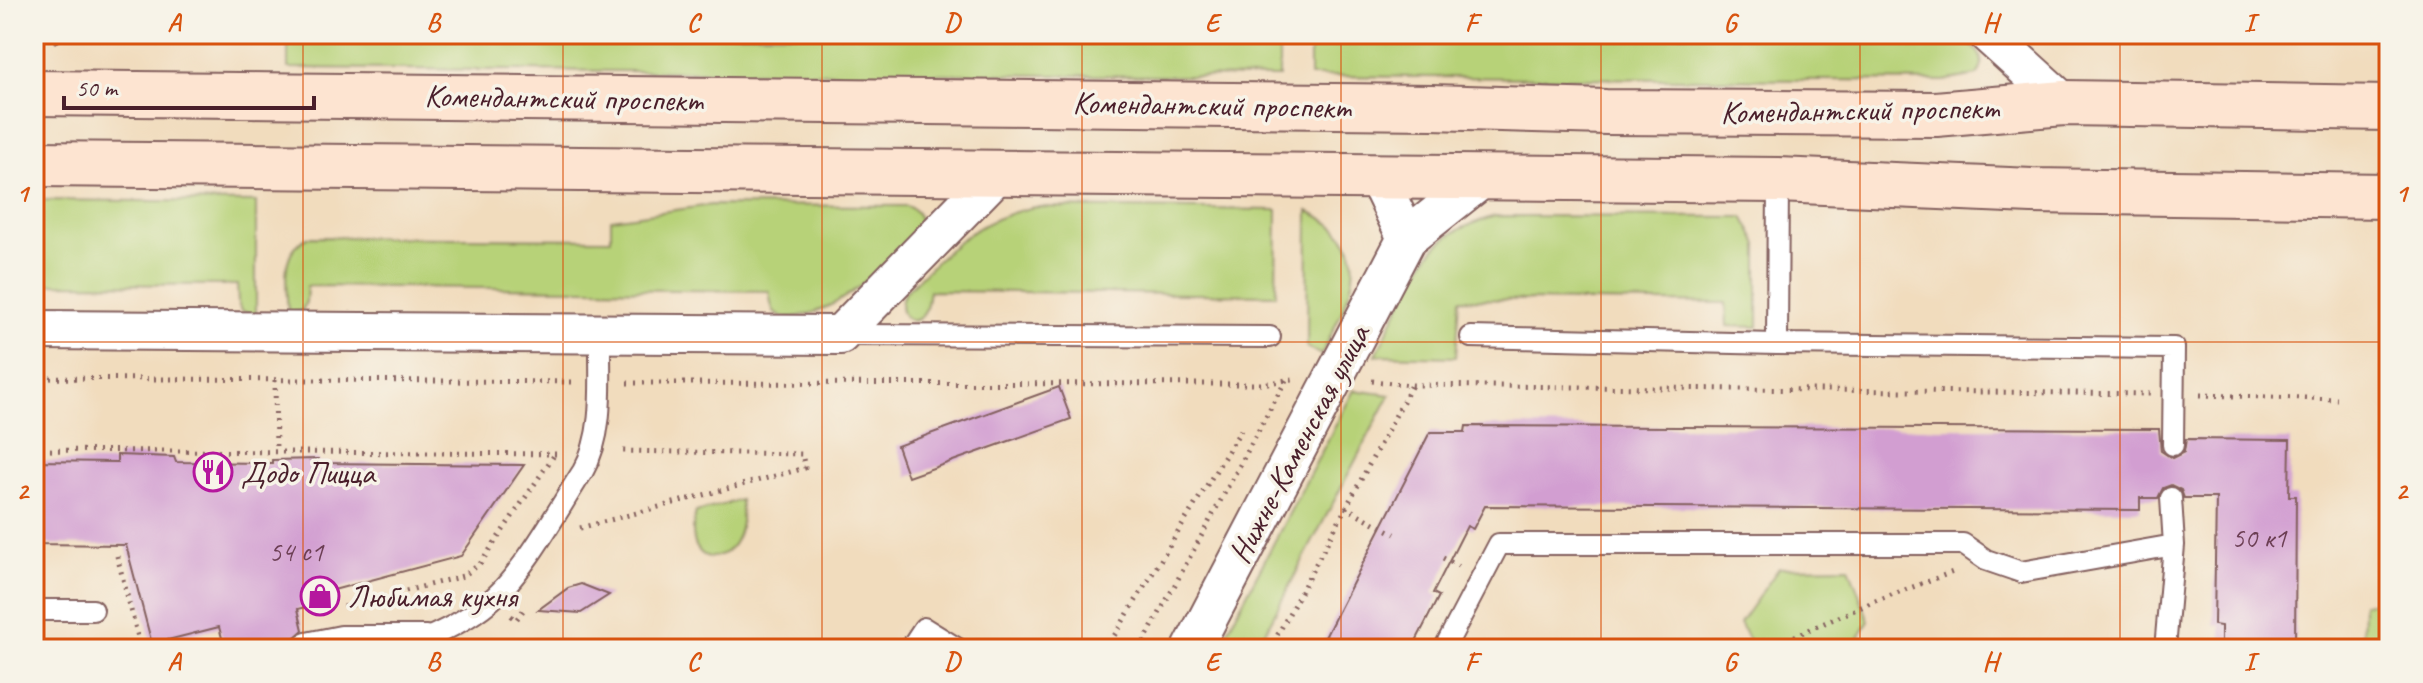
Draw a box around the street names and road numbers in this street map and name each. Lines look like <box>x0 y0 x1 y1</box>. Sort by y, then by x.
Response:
street label: Комендантский проспект <box>424 75 705 121</box>
street label: Комендантский проспект <box>1072 82 1353 128</box>
street label: Комендантский проспект <box>1720 87 2001 133</box>
street label: Нижне-Каменская улица <box>1219 316 1380 570</box>

